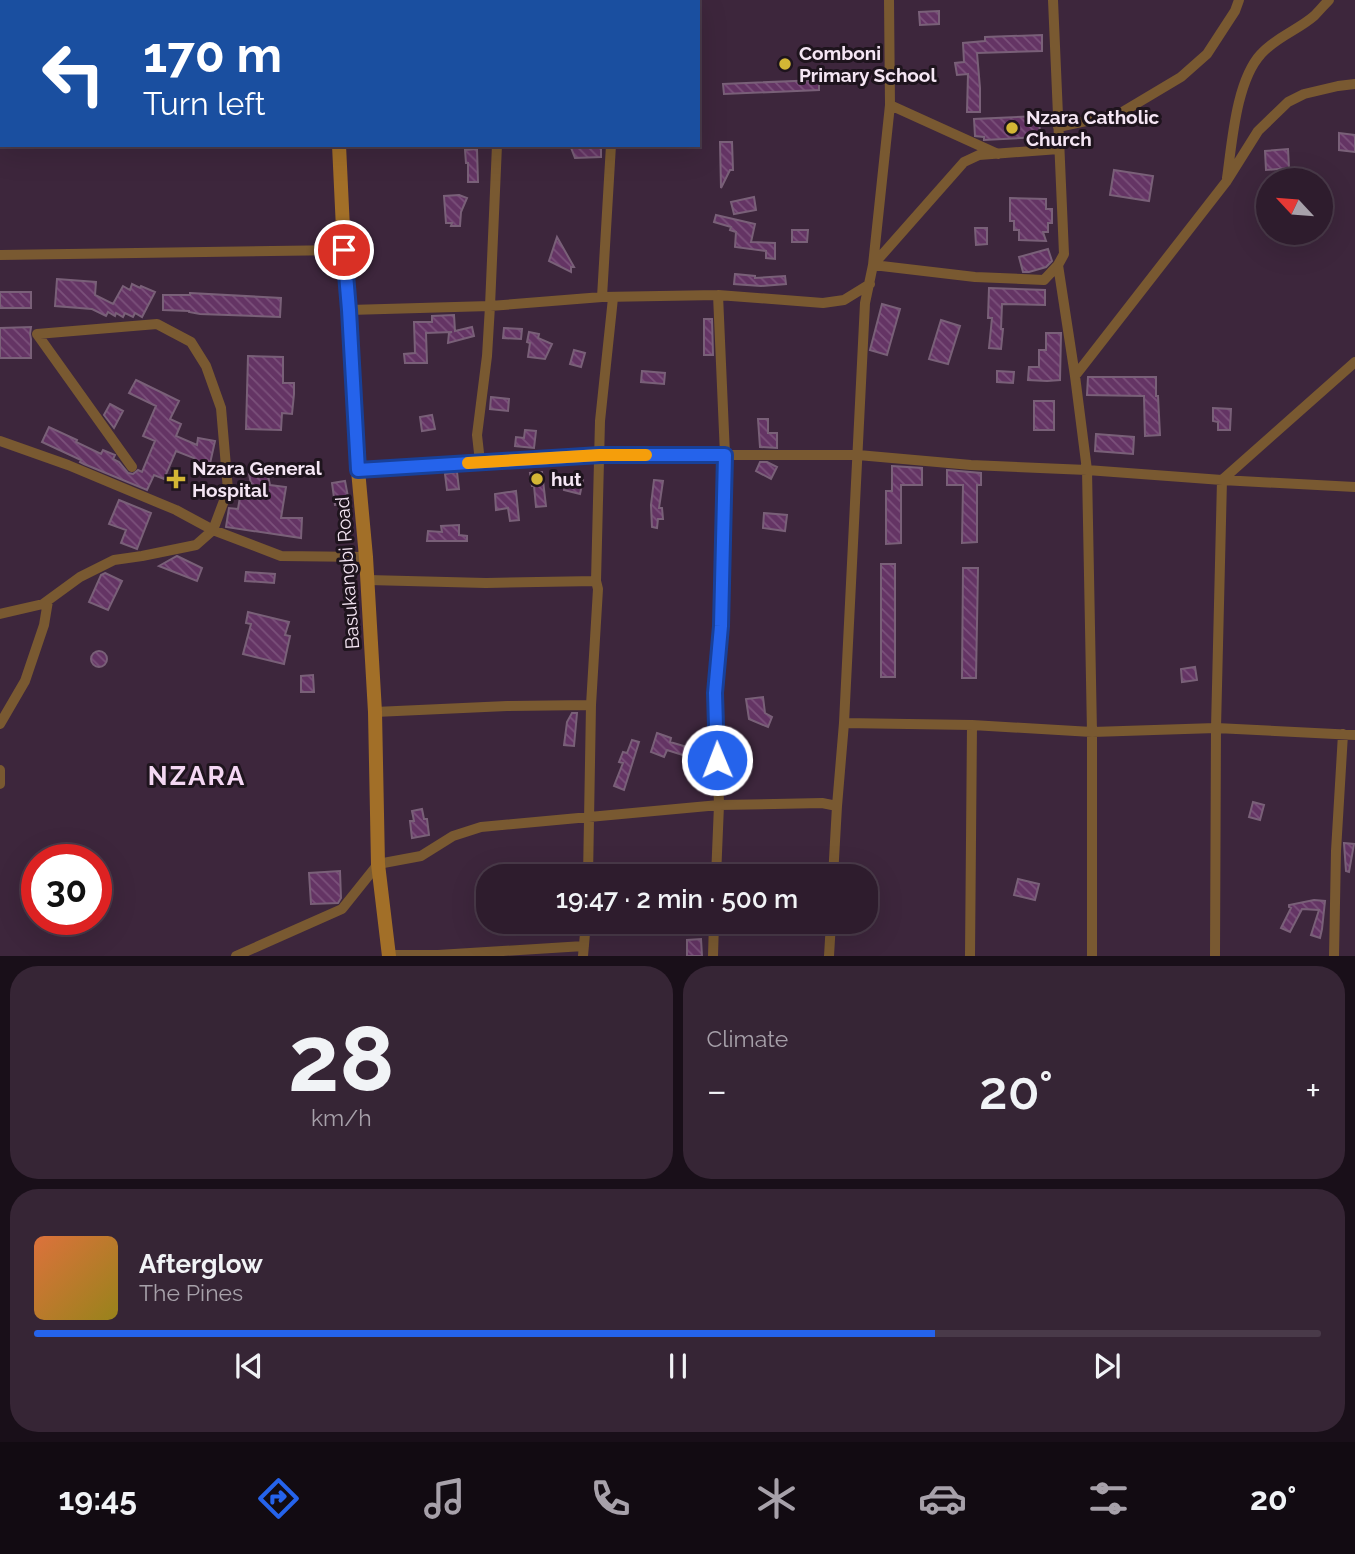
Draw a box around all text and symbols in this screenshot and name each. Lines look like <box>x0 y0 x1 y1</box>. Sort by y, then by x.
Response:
text: 170 m <box>143 26 282 83</box>
icon: left <box>28 28 119 119</box>
place label: Comboni Primary School <box>799 42 937 86</box>
marker: Comboni Primary School <box>777 56 793 72</box>
text: Turn left <box>143 85 265 122</box>
place label: Nzara Catholic Church <box>1026 106 1159 150</box>
marker: Nzara Catholic Church <box>1004 120 1020 136</box>
north arrow <box>1256 168 1334 245</box>
map controls <box>1256 168 1333 245</box>
pin <box>314 220 374 280</box>
icon: arrive <box>325 231 363 269</box>
place label: Nzara General Hospital <box>192 457 323 501</box>
place label: hut <box>551 468 582 490</box>
marker: Nzara General Hospital <box>166 469 186 489</box>
marker: hut <box>529 471 545 487</box>
street label: Basukangbi Road <box>331 496 363 650</box>
position arrow <box>680 723 754 797</box>
district label: NZARA <box>148 761 246 791</box>
speed limit sign: 30 <box>21 844 112 935</box>
text: 19:47 · 2 min · 500 m <box>556 884 798 914</box>
text: 28 <box>288 1005 394 1112</box>
text: Climate <box>707 1025 788 1052</box>
text: 20° <box>979 1060 1053 1121</box>
text: − <box>707 1068 727 1113</box>
text: + <box>1305 1068 1321 1113</box>
text: km/h <box>311 1104 372 1131</box>
text: Afterglow <box>139 1249 263 1279</box>
text: The Pines <box>139 1279 243 1306</box>
icon: previous <box>230 1347 268 1385</box>
icon: pause <box>659 1347 697 1385</box>
icon: next <box>1088 1347 1126 1385</box>
icon: directions <box>254 1474 303 1523</box>
icon: music <box>420 1474 469 1523</box>
icon: phone <box>586 1474 635 1523</box>
icon: climate <box>752 1474 801 1523</box>
icon: car <box>918 1474 967 1523</box>
icon: filters <box>1084 1474 1133 1523</box>
text: 19:45 <box>59 1480 137 1517</box>
text: 20° <box>1250 1480 1296 1517</box>

